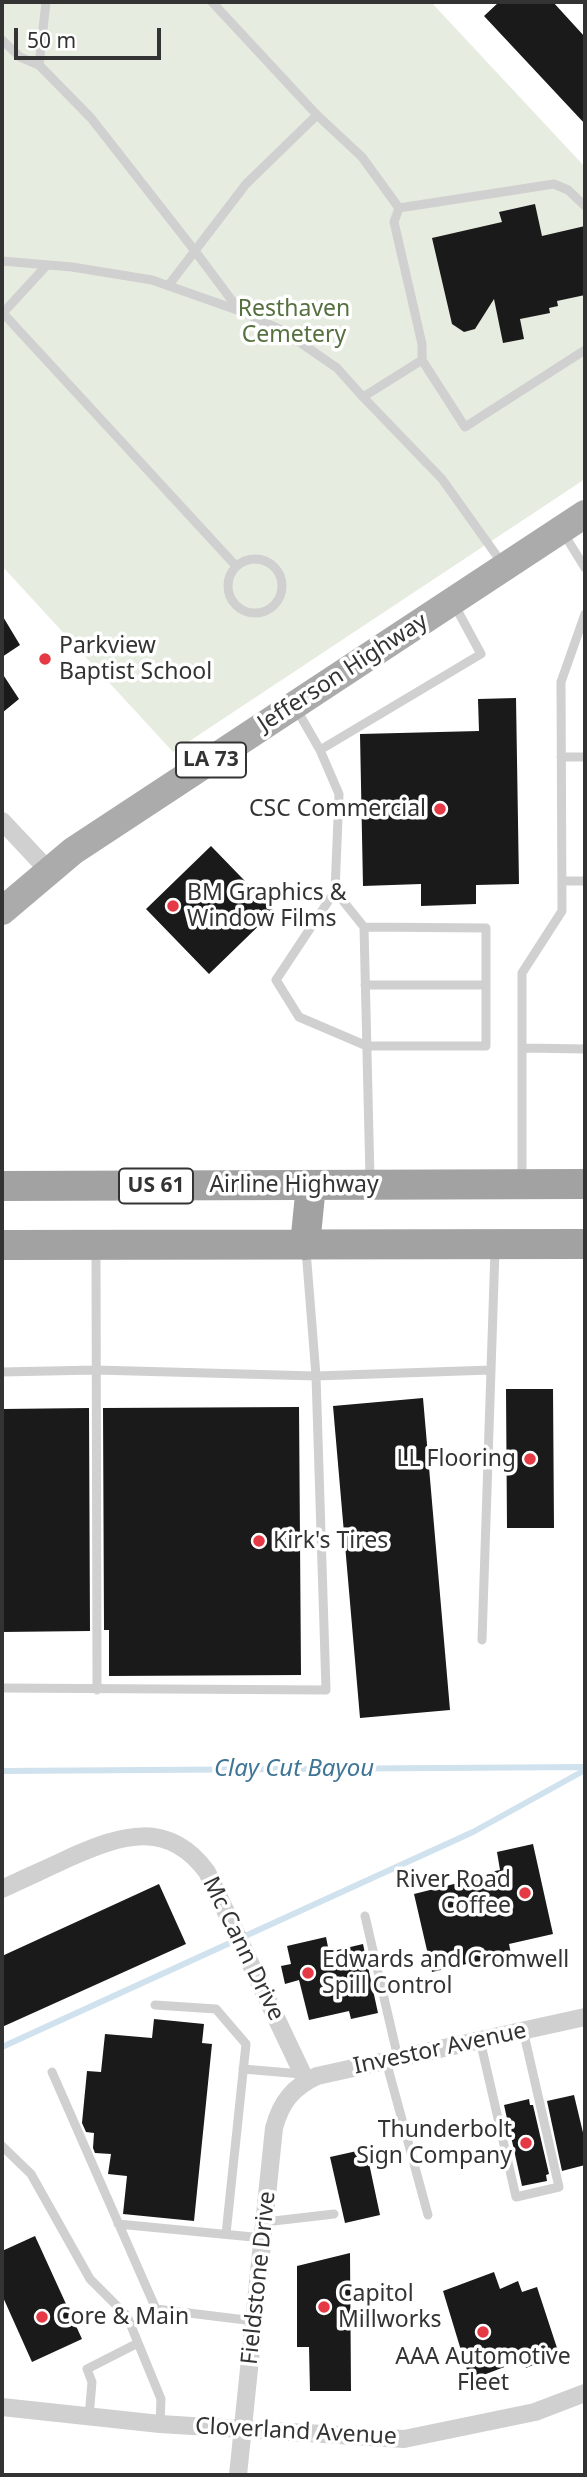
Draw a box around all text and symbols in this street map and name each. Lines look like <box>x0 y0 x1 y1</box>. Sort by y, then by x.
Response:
scale bar <box>18 14 164 58</box>
text: 50 m <box>27 26 76 54</box>
park label: Resthaven Cemetery <box>238 295 350 349</box>
street label: Jefferson Highway <box>253 608 433 738</box>
place label: Parkview Baptist School <box>59 632 212 686</box>
marker: Parkview Baptist School <box>37 651 53 667</box>
road number: LA 73 <box>176 742 246 778</box>
place label: CSC Commercial <box>249 795 426 823</box>
marker: CSC Commercial <box>432 801 448 817</box>
place label: BM Graphics & Window Films <box>187 879 347 933</box>
marker: BM Graphics & Window Films <box>165 898 181 914</box>
road number: US 61 <box>119 1168 193 1204</box>
street label: Airline Highway <box>209 1171 379 1199</box>
place label: LL Flooring <box>396 1445 516 1473</box>
marker: LL Flooring <box>522 1451 538 1467</box>
place label: Kirk's Tires <box>273 1527 388 1555</box>
marker: Kirk's Tires <box>251 1533 267 1549</box>
water label: Clay Cut Bayou <box>214 1755 374 1783</box>
place label: River Road Coffee <box>395 1866 511 1920</box>
street label: Mc Cann Drive <box>196 1873 290 2025</box>
marker: River Road Coffee <box>517 1885 533 1901</box>
place label: Edwards and Cromwell Spill Control <box>322 1946 569 2000</box>
marker: Edwards and Cromwell Spill Control <box>300 1965 316 1981</box>
street label: Investor Avenue <box>351 2017 529 2081</box>
place label: Thunderbolt Sign Company <box>356 2116 512 2170</box>
marker: Thunderbolt Sign Company <box>518 2135 534 2151</box>
street label: Fieldstone Drive <box>236 2190 282 2366</box>
place label: Capitol Millworks <box>338 2280 441 2334</box>
marker: Capitol Millworks <box>316 2299 332 2315</box>
place label: Core & Main <box>56 2303 189 2331</box>
marker: Core & Main <box>34 2309 50 2325</box>
marker: AAA Automotive Fleet <box>475 2324 491 2340</box>
place label: AAA Automotive Fleet <box>395 2343 571 2397</box>
street label: Cloverland Avenue <box>194 2413 398 2451</box>

